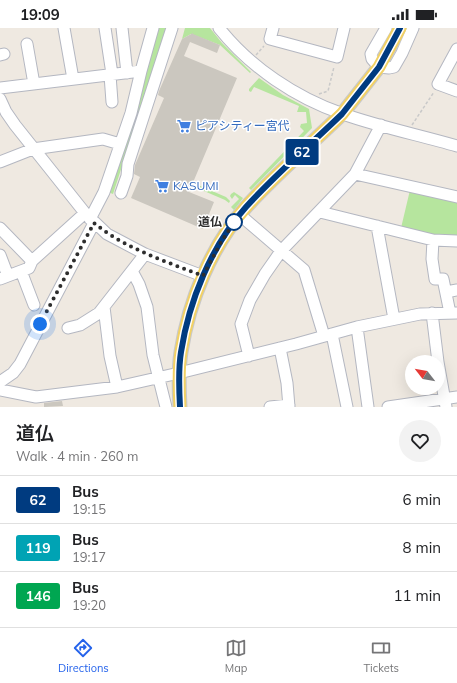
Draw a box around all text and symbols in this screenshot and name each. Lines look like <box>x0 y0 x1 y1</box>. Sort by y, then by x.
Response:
text: 19:09 <box>20 5 60 24</box>
supermarket icon: ピアシティー宮代 <box>176 118 192 134</box>
place label: ピアシティー宮代 <box>195 118 290 133</box>
line badge: 62 <box>284 139 320 165</box>
text: 62 <box>294 143 310 161</box>
supermarket icon: KASUMI <box>154 178 170 194</box>
place label: KASUMI <box>173 178 219 193</box>
marker: 道仏 <box>225 213 243 231</box>
place label: 道仏 <box>198 214 222 229</box>
your location <box>30 314 50 334</box>
north arrow <box>405 355 445 395</box>
map controls <box>405 355 445 395</box>
button: heart <box>399 420 441 462</box>
text: 道仏 <box>16 421 54 445</box>
text: Walk · 4 min · 260 m <box>16 448 138 464</box>
text: Bus <box>72 482 99 501</box>
text: 6 min <box>403 490 441 509</box>
text: 62 <box>30 491 46 509</box>
text: 19:15 <box>72 501 106 517</box>
text: Bus <box>72 530 99 549</box>
text: 8 min <box>403 538 441 557</box>
text: 119 <box>25 539 51 557</box>
text: 19:17 <box>72 549 106 565</box>
text: Bus <box>72 578 99 597</box>
text: 11 min <box>394 586 441 605</box>
text: 146 <box>25 587 51 605</box>
text: 19:20 <box>72 597 106 613</box>
tab: Directions <box>58 637 109 675</box>
tab: Map <box>225 637 247 675</box>
tab: Tickets <box>363 637 399 675</box>

